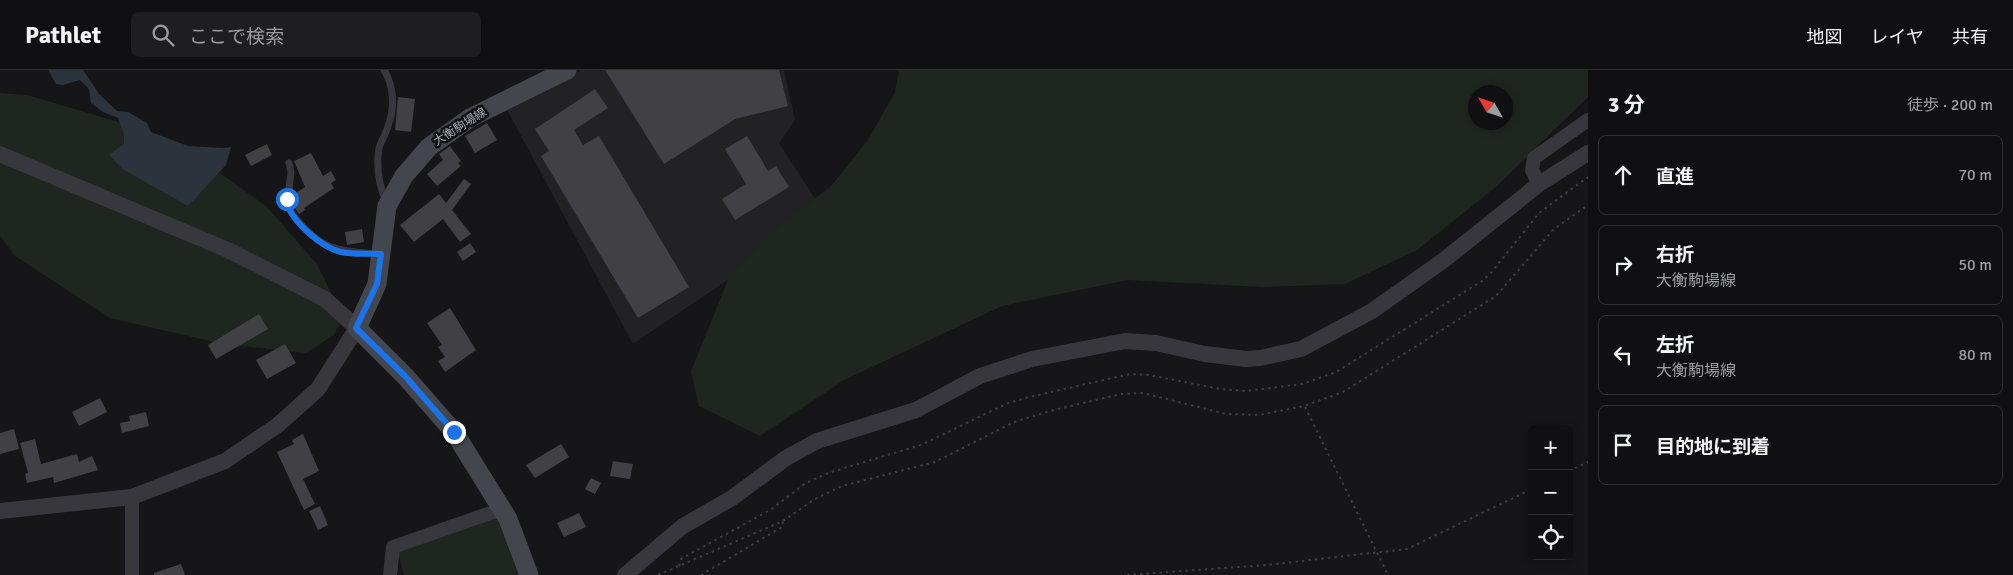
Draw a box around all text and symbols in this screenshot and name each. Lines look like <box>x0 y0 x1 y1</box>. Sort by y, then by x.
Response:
search box <box>131 12 481 57</box>
text: Pathlet <box>25 20 101 50</box>
icon: search <box>149 21 177 49</box>
text: ここで検索 <box>189 25 284 49</box>
text: 地図 <box>1807 26 1843 48</box>
text: レイヤ <box>1871 26 1924 48</box>
text: 共有 <box>1952 26 1988 48</box>
north arrow <box>1468 85 1513 130</box>
text: 3 分 <box>1608 92 1645 118</box>
text: 徒歩 · 200 m <box>1907 95 1993 115</box>
street label: 大衡駒場線 <box>431 105 489 149</box>
icon: ahead <box>1609 161 1637 189</box>
text: 直進 <box>1656 165 1694 189</box>
text: 70 m <box>1958 165 1992 185</box>
route start <box>276 188 299 211</box>
text: 右折 <box>1656 243 1694 267</box>
icon: right <box>1609 251 1637 279</box>
text: 50 m <box>1958 255 1992 275</box>
text: 大衡駒場線 <box>1656 271 1736 291</box>
text: 左折 <box>1656 333 1694 357</box>
icon: left <box>1609 341 1637 369</box>
text: 80 m <box>1958 345 1992 365</box>
text: 大衡駒場線 <box>1656 361 1736 381</box>
route end <box>443 421 466 444</box>
map controls <box>1528 425 1573 560</box>
button: + <box>1528 425 1573 470</box>
icon: arrive <box>1609 431 1637 459</box>
text: 目的地に到着 <box>1656 435 1770 459</box>
button: − <box>1528 470 1573 515</box>
button: locate <box>1528 515 1573 560</box>

